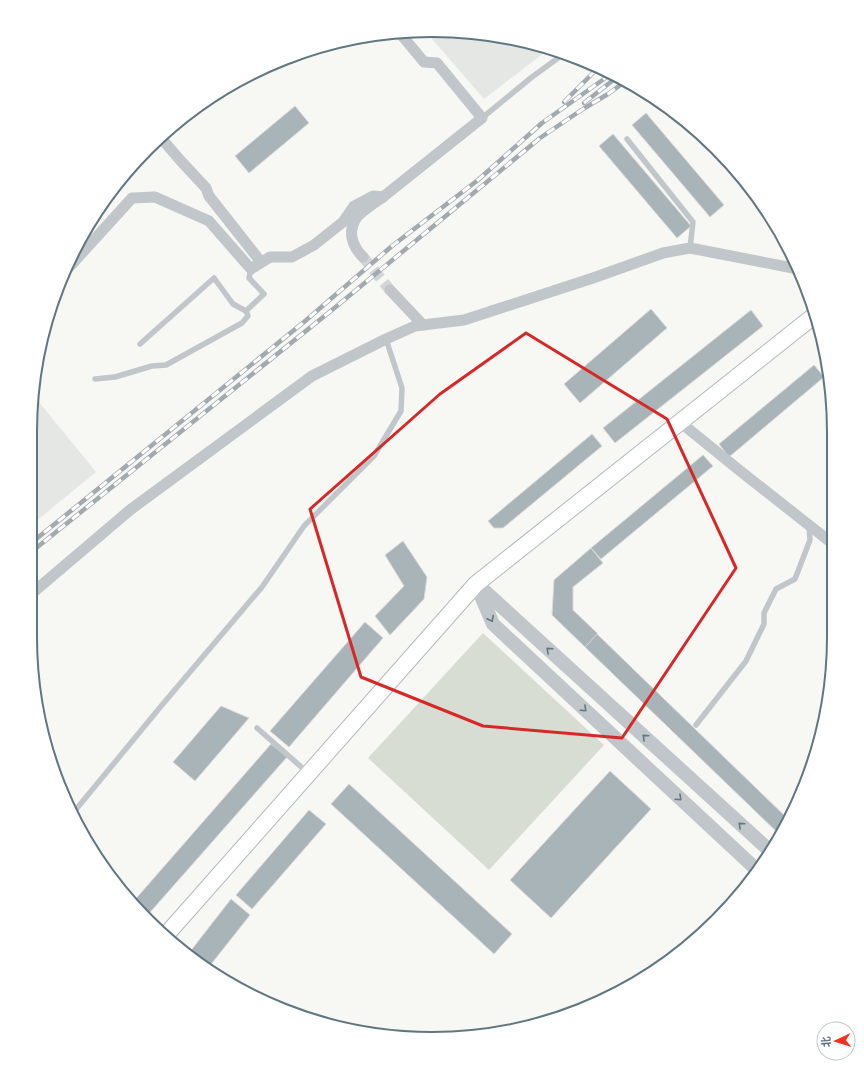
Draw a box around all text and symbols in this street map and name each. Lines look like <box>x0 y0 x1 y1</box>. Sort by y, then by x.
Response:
one-way arrow <box>486 615 494 622</box>
one-way arrow <box>546 647 554 655</box>
one-way arrow <box>579 705 587 712</box>
one-way arrow <box>642 735 650 742</box>
one-way arrow <box>674 793 682 801</box>
one-way arrow <box>738 822 746 830</box>
north arrow <box>816 1021 856 1061</box>
text: 北 <box>819 1036 833 1048</box>

